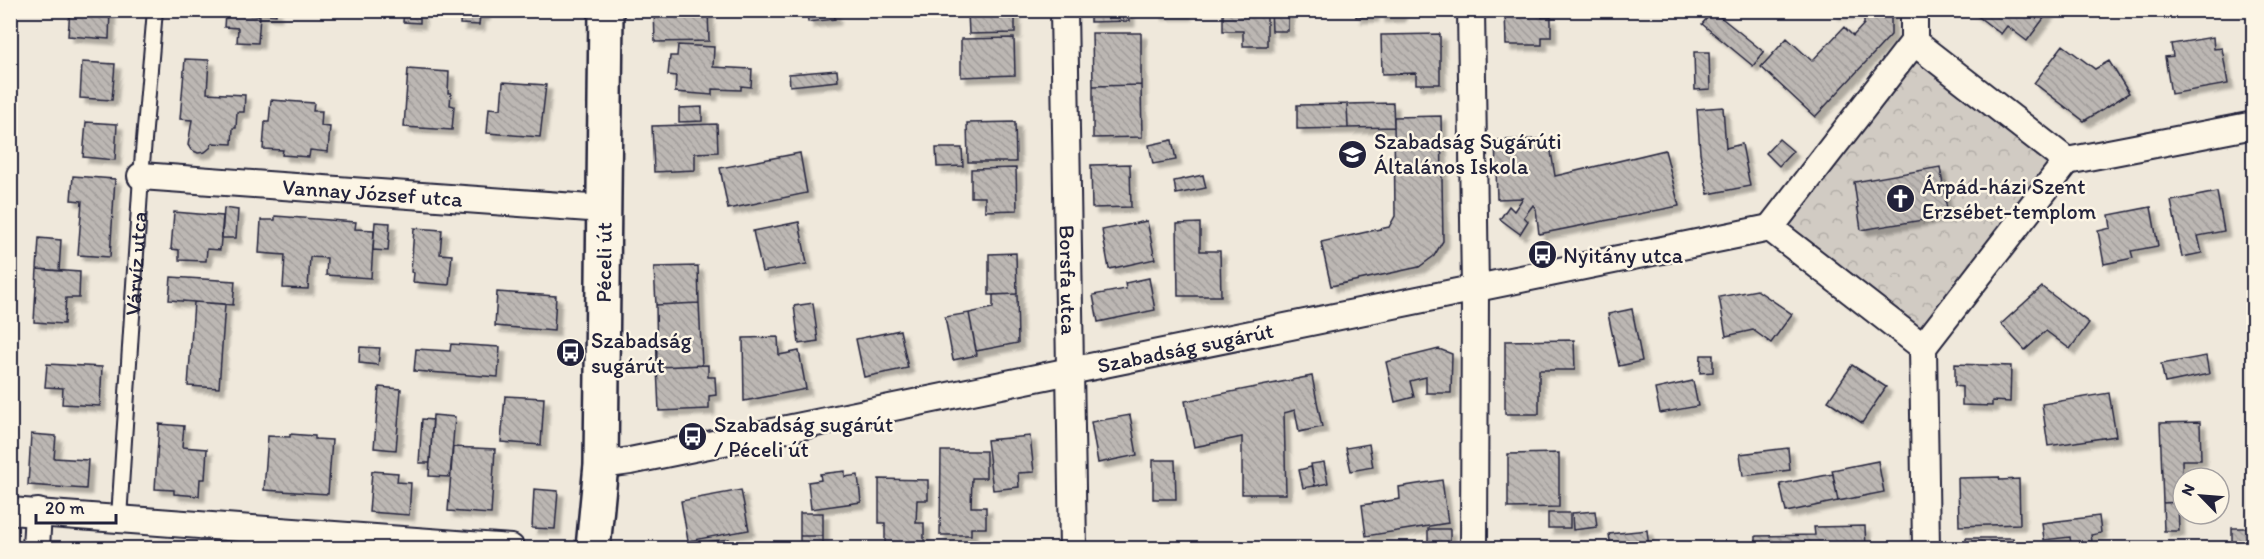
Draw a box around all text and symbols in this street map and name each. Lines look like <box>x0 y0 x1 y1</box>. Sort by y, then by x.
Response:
place label: Szabadság Sugárúti Általános Iskola <box>1374 128 1562 180</box>
school or university icon: Szabadság Sugárúti Általános Iskola <box>1337 138 1369 170</box>
street label: Vannay József utca <box>281 173 464 213</box>
place label: Árpád-házi Szent Erzsébet-templom <box>1922 173 2097 225</box>
church icon: Árpád-házi Szent Erzsébet-templom <box>1885 183 1917 215</box>
street label: Várvíz utca <box>119 210 153 317</box>
street label: Péceli út <box>590 222 618 303</box>
street label: Borsfa utca <box>1054 225 1082 336</box>
bus stop icon: Nyitány utca <box>1526 239 1558 271</box>
place label: Nyitány utca <box>1563 242 1684 269</box>
street label: Szabadság sugárút <box>1095 317 1276 379</box>
place label: Szabadság sugárút <box>591 327 693 379</box>
bus stop icon: Szabadság sugárút <box>554 337 586 369</box>
place label: Szabadság sugárút / Péceli út <box>714 411 893 463</box>
bus stop icon: Szabadság sugárút / Péceli út <box>677 421 709 453</box>
north arrow <box>2171 466 2231 526</box>
text: N <box>2177 481 2199 499</box>
scale bar <box>36 487 116 525</box>
text: 20 m <box>45 497 85 519</box>

